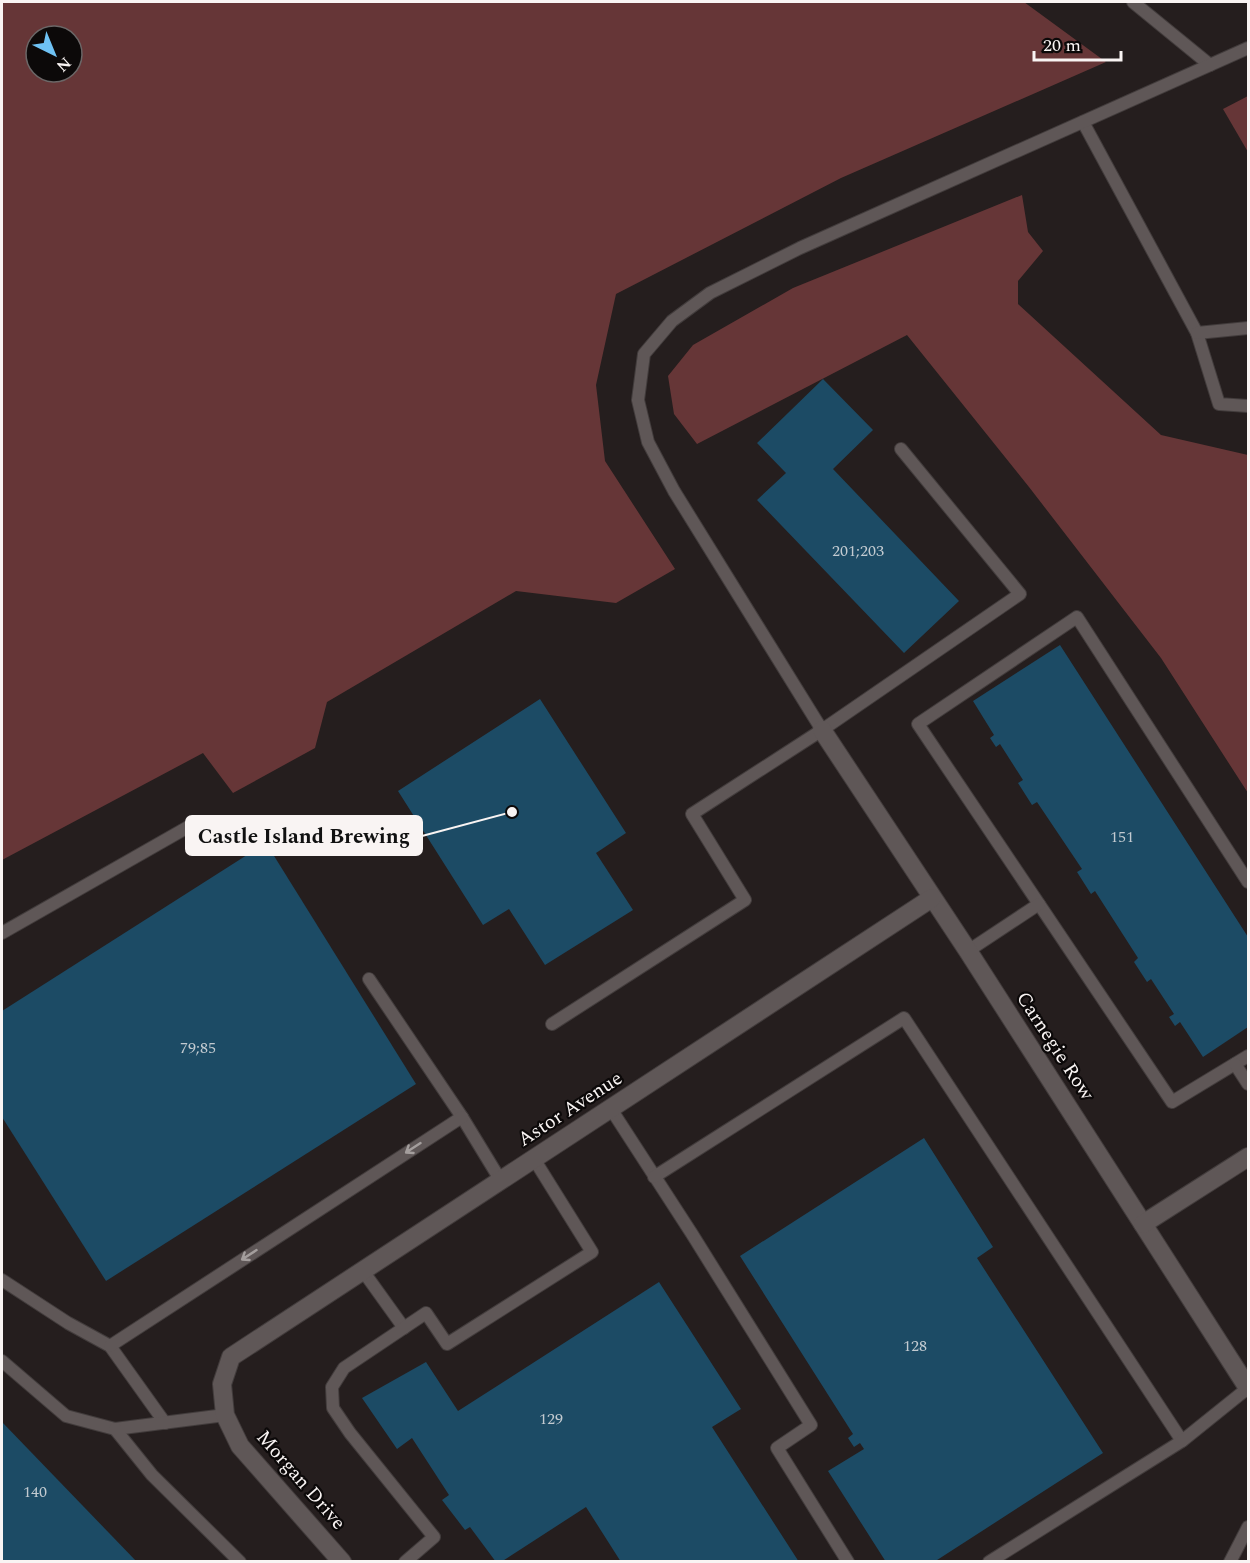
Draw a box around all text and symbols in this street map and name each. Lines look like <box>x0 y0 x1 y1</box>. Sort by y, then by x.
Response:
north arrow <box>24 24 84 84</box>
scale bar <box>1034 24 1121 62</box>
text: 20 m <box>1043 32 1081 59</box>
text: N <box>51 51 77 77</box>
house number: 201;203 <box>832 539 884 563</box>
callout: Castle Island Brewing <box>186 816 422 855</box>
text: Castle Island Brewing <box>198 821 410 853</box>
house number: 151 <box>1110 825 1134 849</box>
street label: Carnegie Row <box>1009 986 1102 1107</box>
house number: 79;85 <box>180 1036 216 1060</box>
street label: Astor Avenue <box>511 1064 629 1154</box>
one-way arrow <box>405 1143 422 1155</box>
one-way arrow <box>242 1249 258 1261</box>
house number: 128 <box>903 1334 927 1358</box>
house number: 129 <box>539 1407 563 1431</box>
street label: Morgan Drive <box>249 1423 353 1537</box>
house number: 140 <box>23 1480 47 1504</box>

